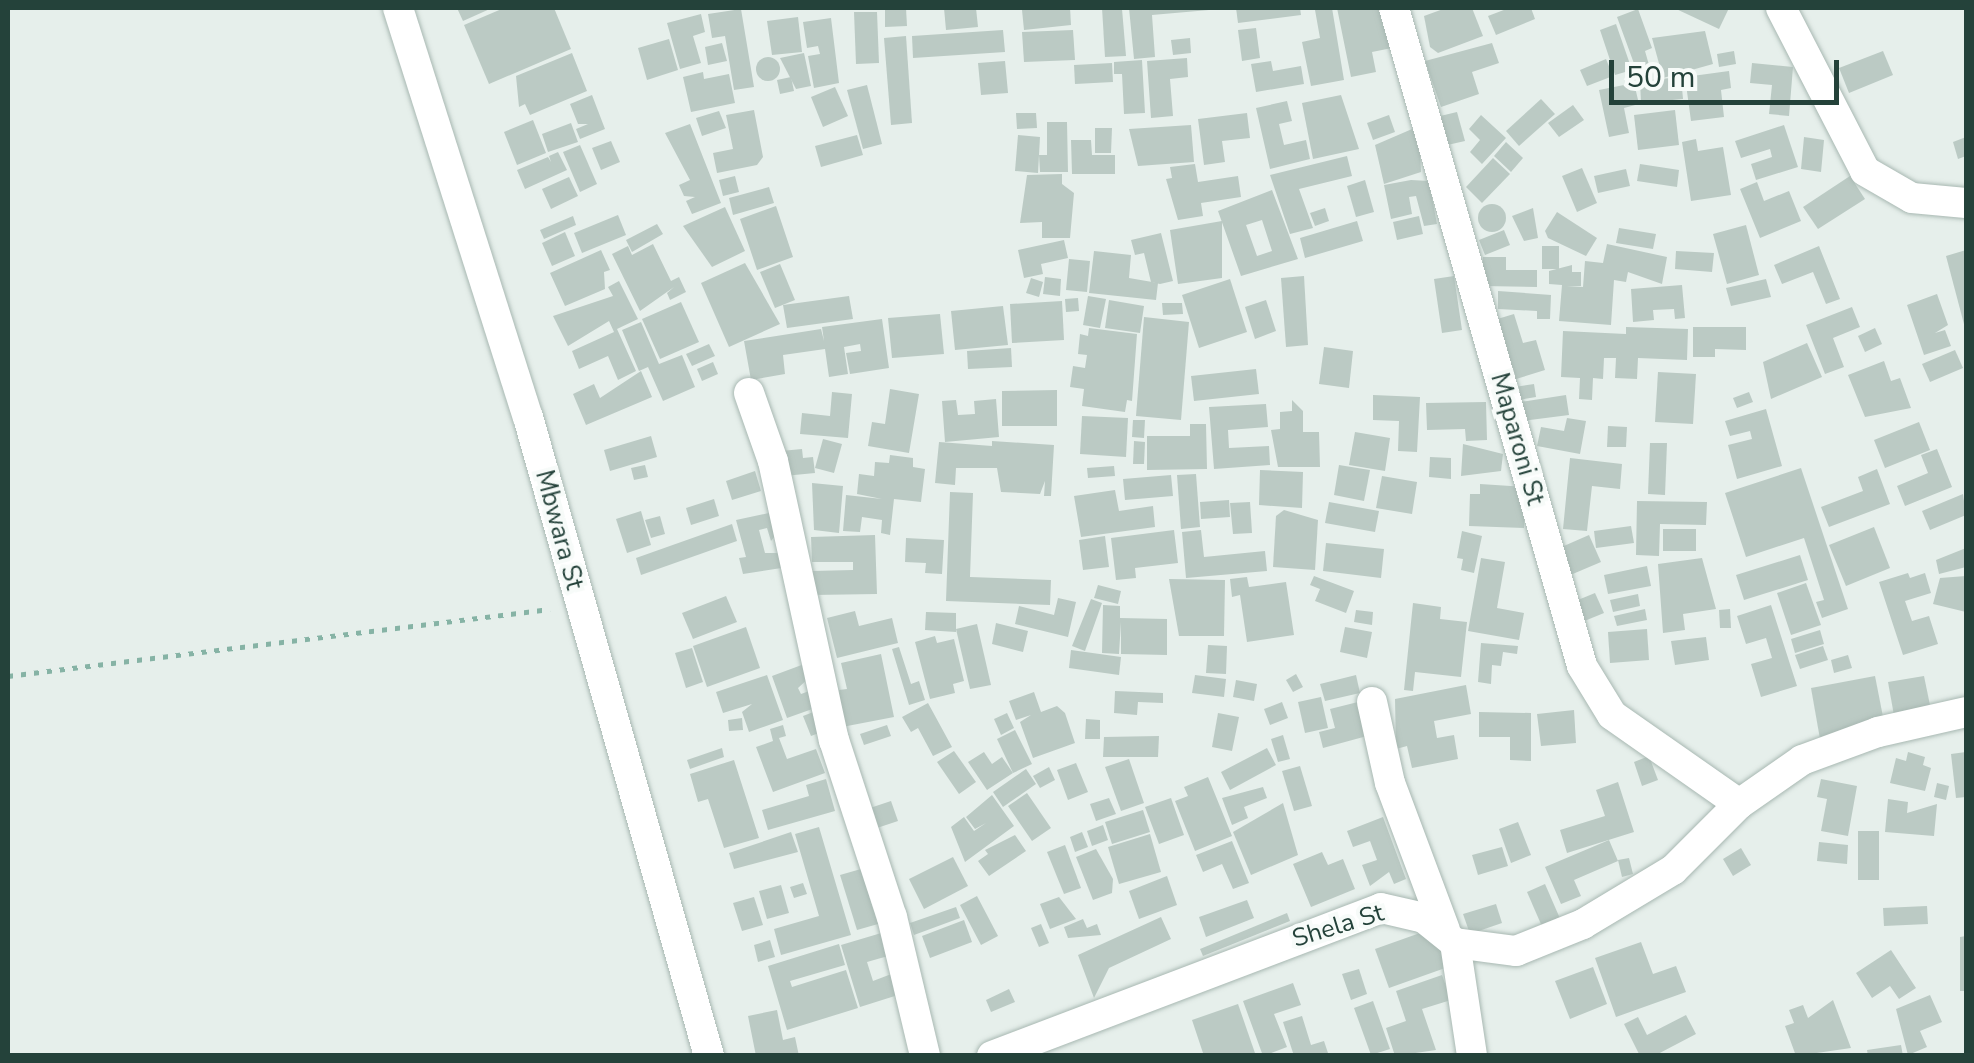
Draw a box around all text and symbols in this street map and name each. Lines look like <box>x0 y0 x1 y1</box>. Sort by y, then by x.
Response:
scale bar <box>1614 40 1844 102</box>
text: 50 m <box>1626 57 1695 98</box>
street label: Maparoni St <box>1484 370 1550 508</box>
street label: Mbwara St <box>529 467 589 593</box>
street label: Shela St <box>1289 898 1387 954</box>

